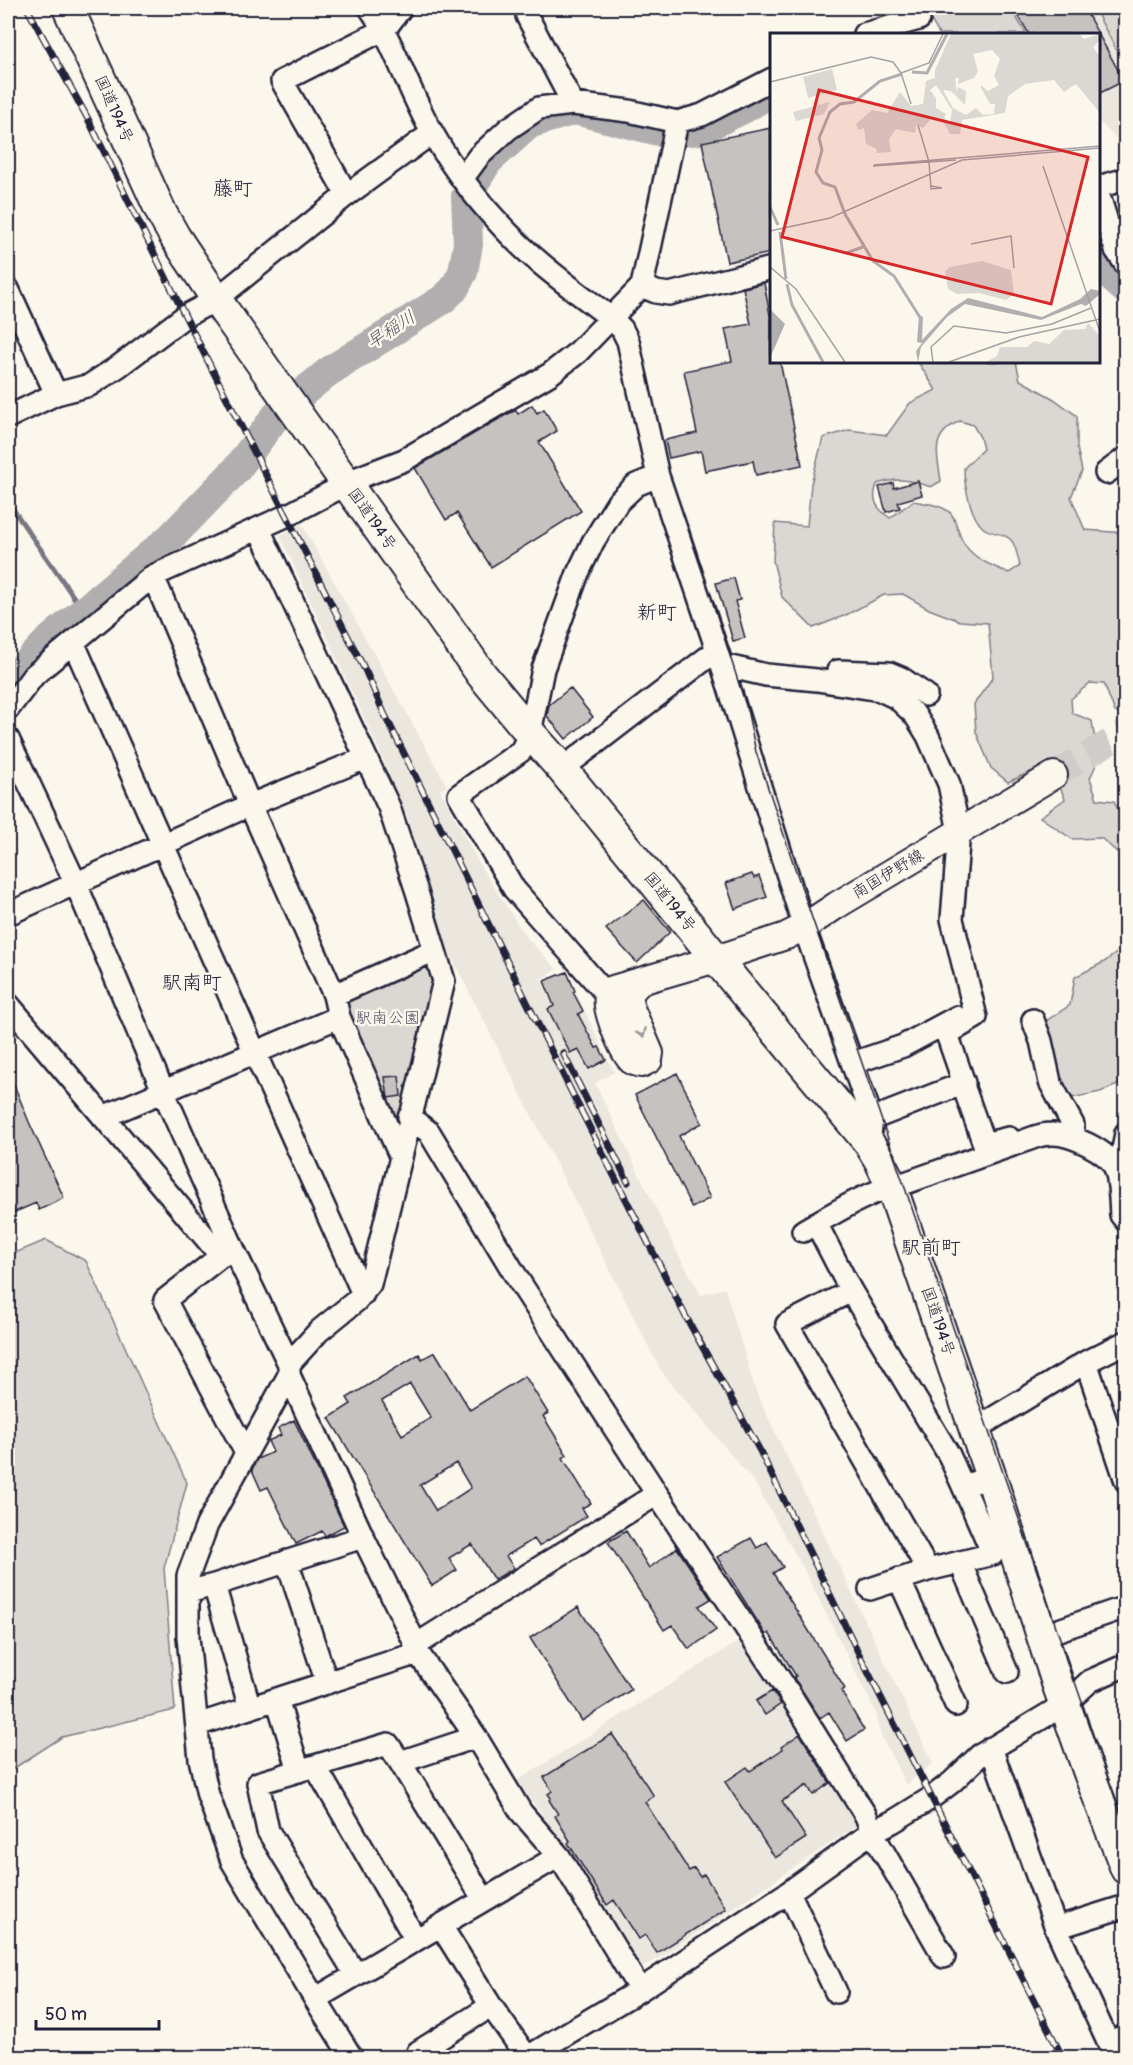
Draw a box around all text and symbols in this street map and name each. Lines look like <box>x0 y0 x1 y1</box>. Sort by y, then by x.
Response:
inset map <box>770 33 1100 363</box>
street label: 国道194号 <box>90 72 138 146</box>
district label: 藤町 <box>213 176 253 201</box>
water label: 早稲川 <box>362 306 420 354</box>
street label: 国道194号 <box>343 484 401 554</box>
district label: 新町 <box>637 600 677 625</box>
street label: 南国伊野線 <box>849 845 927 903</box>
street label: 国道194号 <box>640 868 700 936</box>
district label: 駅南町 <box>162 970 222 995</box>
park label: 駅南公園 <box>356 1008 420 1028</box>
one-way arrow <box>634 1027 646 1038</box>
district label: 駅前町 <box>901 1235 961 1260</box>
street label: 国道194号 <box>917 1284 959 1358</box>
scale bar <box>36 1993 159 2031</box>
text: 50 m <box>45 2003 87 2026</box>

